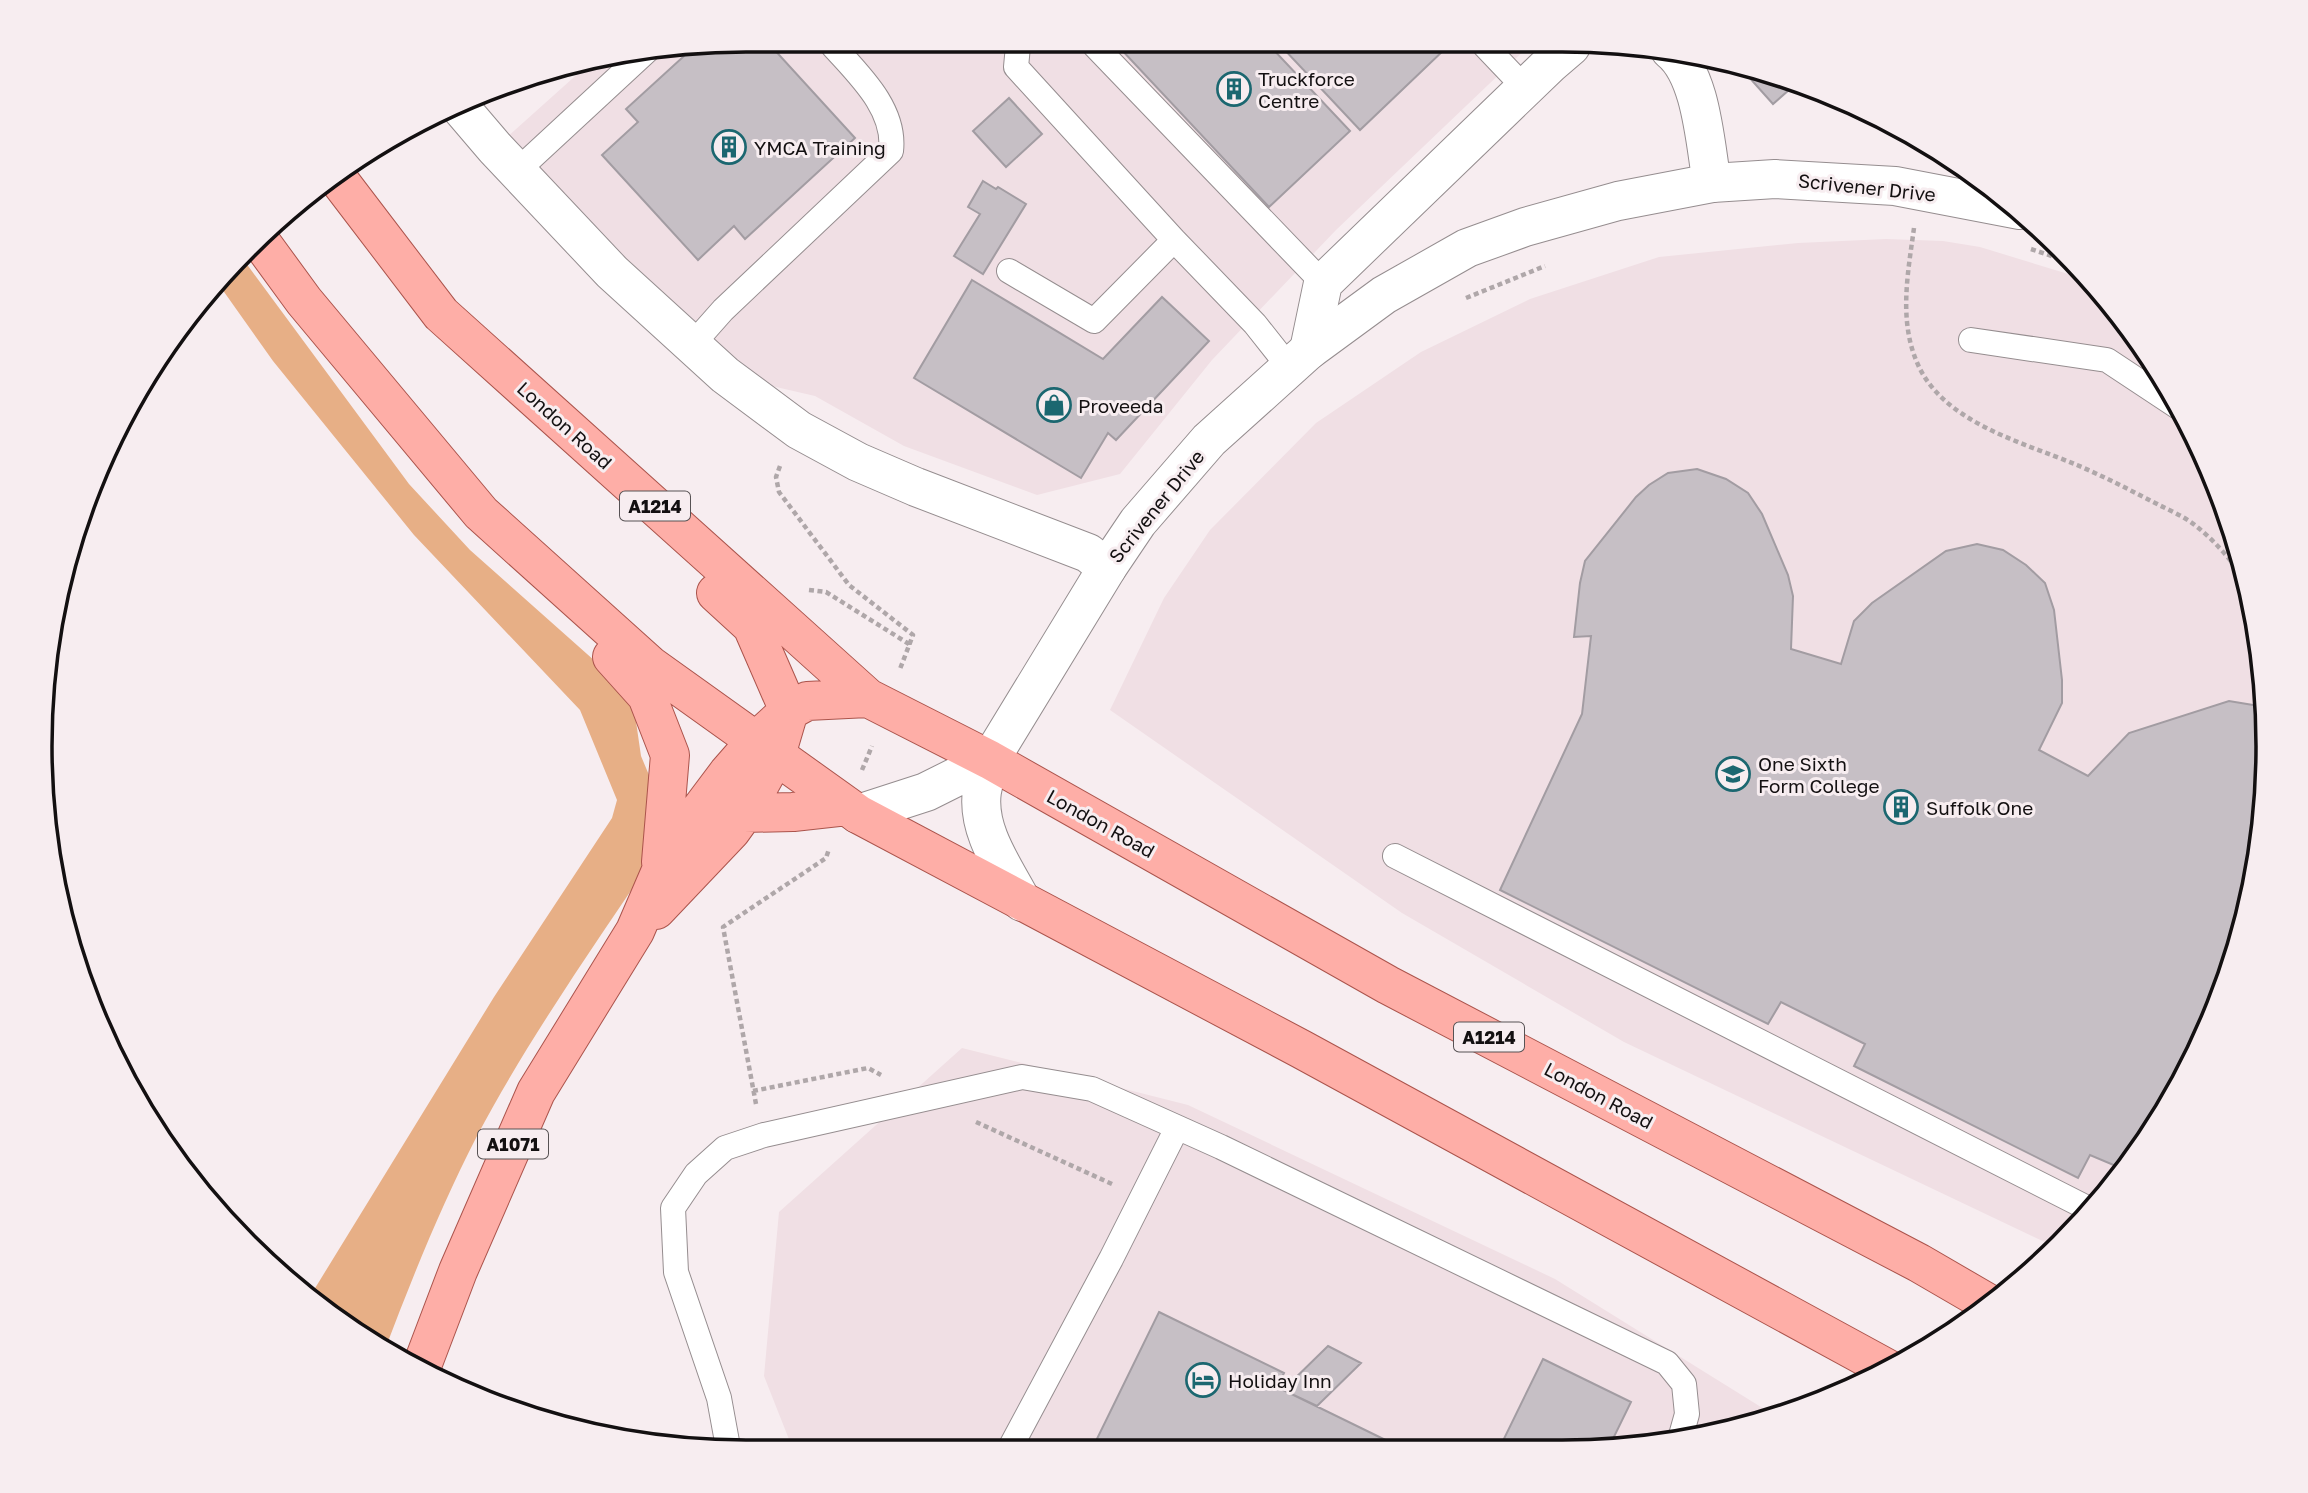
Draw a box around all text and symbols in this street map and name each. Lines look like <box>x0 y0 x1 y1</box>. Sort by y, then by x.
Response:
place label: Truckforce Centre <box>1258 67 1355 112</box>
building icon: Truckforce Centre <box>1215 70 1253 108</box>
building icon: YMCA Training <box>710 128 748 166</box>
place label: YMCA Training <box>754 136 886 159</box>
street label: Scrivener Drive <box>1797 168 1937 206</box>
street label: London Road <box>513 376 617 474</box>
shop icon: Proveeda <box>1035 386 1073 424</box>
place label: Proveeda <box>1078 394 1163 417</box>
street label: Scrivener Drive <box>1104 445 1208 567</box>
road number: A1214 <box>620 492 690 520</box>
place label: One Sixth Form College <box>1758 752 1880 797</box>
school or university icon: One Sixth Form College <box>1714 755 1752 793</box>
street label: London Road <box>1043 784 1159 862</box>
building icon: Suffolk One <box>1882 788 1920 826</box>
place label: Suffolk One <box>1926 796 2033 819</box>
road number: A1214 <box>1454 1022 1524 1052</box>
street label: London Road <box>1541 1057 1657 1133</box>
road number: A1071 <box>478 1129 548 1158</box>
hotel icon: Holiday Inn <box>1184 1361 1222 1399</box>
place label: Holiday Inn <box>1228 1369 1332 1392</box>

